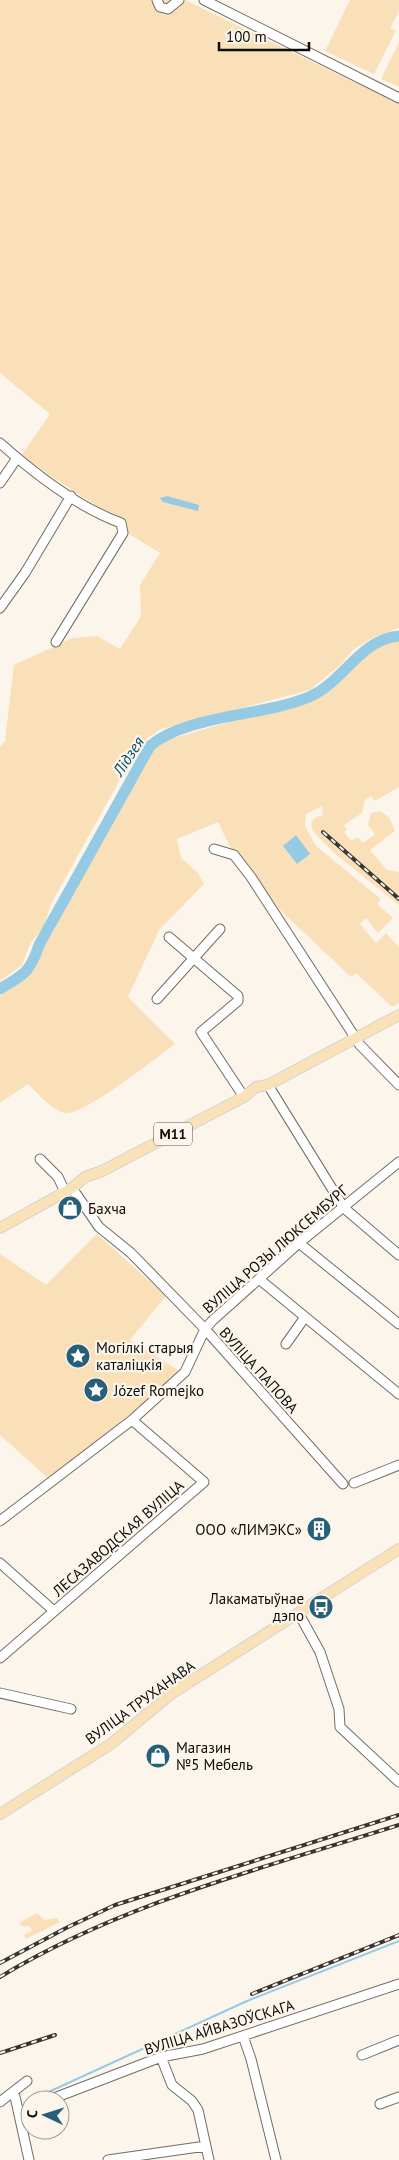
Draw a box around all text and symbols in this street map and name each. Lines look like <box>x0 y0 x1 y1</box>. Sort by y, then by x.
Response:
scale bar <box>219 20 309 52</box>
text: 100 m <box>226 27 267 46</box>
water label: Лідзея <box>107 732 148 780</box>
road number: М11 <box>154 1122 192 1146</box>
street label: ВУЛІЦА РОЗЫ ЛЮКСЕМБУРГ <box>198 1180 352 1317</box>
shop icon: Бахча <box>57 1195 83 1221</box>
place label: Бахча <box>88 1199 126 1218</box>
street label: ВУЛІЦА ПАПОВА <box>215 1323 303 1417</box>
place label: Могілкі старыя каталіцкія <box>96 1338 193 1374</box>
place icon: Могілкі старыя каталіцкія <box>65 1343 91 1369</box>
place icon: Józef Romejko <box>83 1377 109 1403</box>
place label: Józef Romejko <box>113 1381 204 1400</box>
street label: ЛЕСАЗАВОДСКАЯ ВУЛІЦА <box>48 1476 188 1601</box>
building icon: ООО «ЛИМЭКС» <box>306 1516 332 1542</box>
place label: ООО «ЛИМЭКС» <box>195 1520 302 1539</box>
place label: Лакаматыўнае дэпо <box>208 1589 304 1625</box>
bus stop icon: Лакаматыўнае дэпо <box>308 1594 334 1620</box>
street label: ВУЛІЦА ТРУХАНАВА <box>81 1656 199 1748</box>
place label: Магазин №5 Мебель <box>176 1738 253 1774</box>
shop icon: Магазин №5 Мебель <box>145 1743 171 1769</box>
street label: ВУЛІЦА АЙВАЗОЎСКАГА <box>142 1995 296 2059</box>
north arrow <box>20 2090 70 2140</box>
text: С <box>23 2109 41 2119</box>

